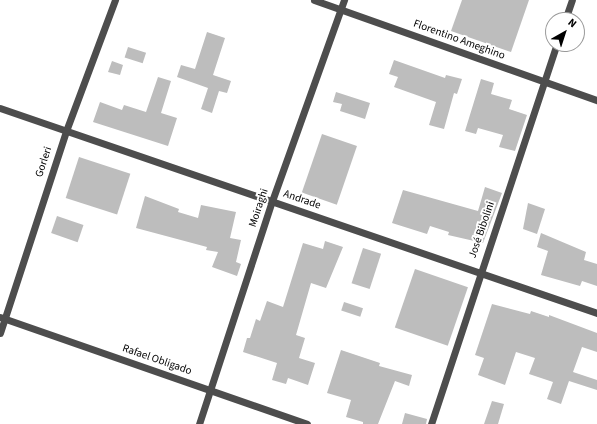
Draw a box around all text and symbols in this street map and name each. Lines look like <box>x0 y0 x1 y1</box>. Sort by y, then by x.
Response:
north arrow <box>545 12 585 52</box>
text: N <box>565 15 580 31</box>
street label: Florentino Ameghino <box>411 17 507 63</box>
street label: Gorleri <box>33 145 55 179</box>
street label: Moiraghi <box>247 187 271 229</box>
street label: Andrade <box>282 187 322 213</box>
street label: José Bibolini <box>466 200 498 260</box>
street label: Rafael Obligado <box>121 342 193 378</box>

